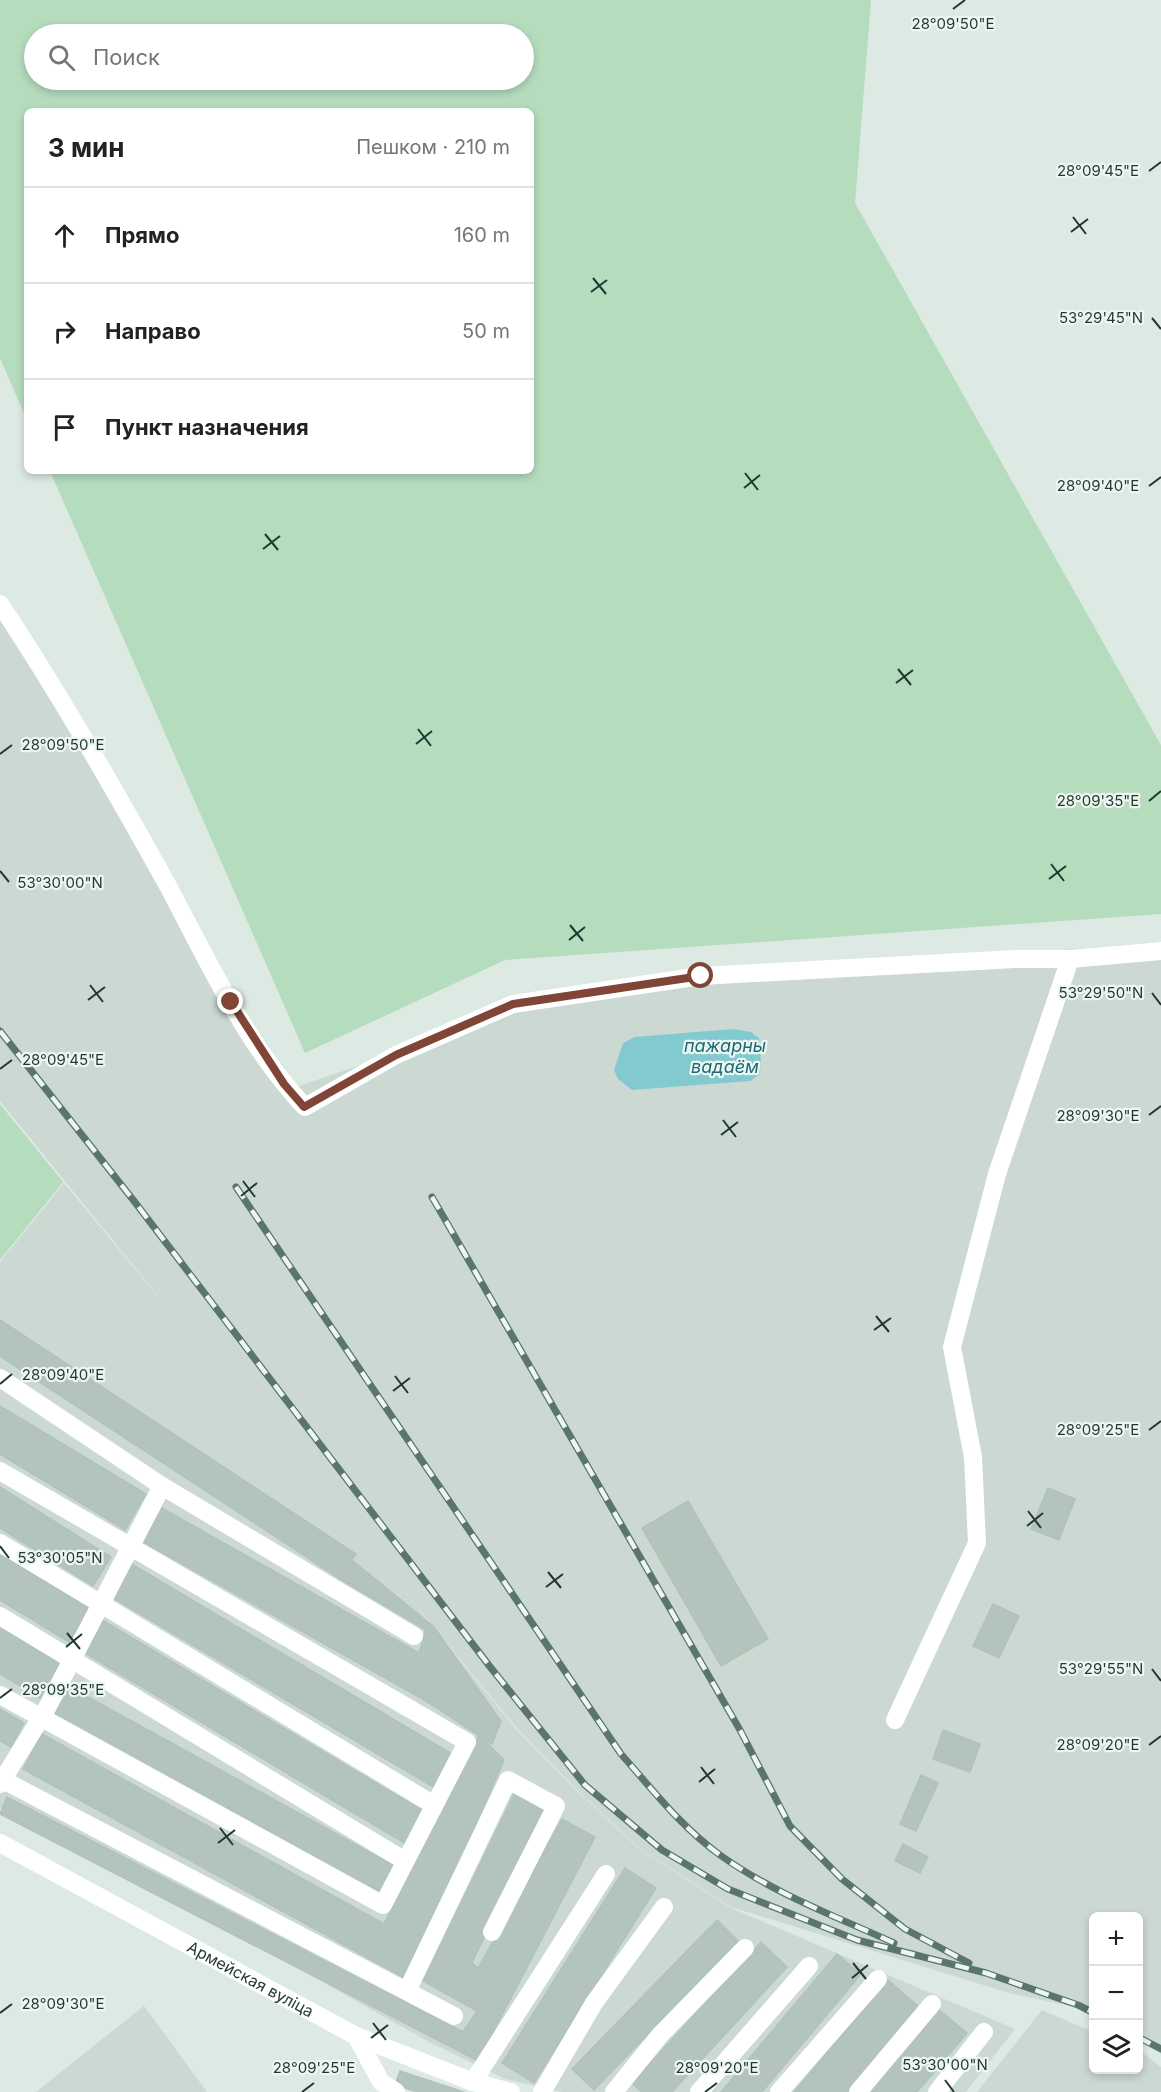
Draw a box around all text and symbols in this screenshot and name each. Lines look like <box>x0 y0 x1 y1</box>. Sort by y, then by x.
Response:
text: 28°09'50"E <box>912 14 994 33</box>
search box <box>24 24 534 90</box>
icon: search <box>45 41 78 74</box>
text: Поиск <box>93 44 160 70</box>
text: 3 мин <box>48 132 124 163</box>
text: Пешком · 210 m <box>356 135 510 159</box>
text: 28°09'45"E <box>1057 161 1139 180</box>
icon: ahead <box>48 219 81 252</box>
text: Прямо <box>105 222 179 248</box>
text: 160 m <box>454 223 510 247</box>
text: 53°29'45"N <box>1059 308 1143 327</box>
icon: right <box>48 315 81 348</box>
text: Направо <box>105 318 201 344</box>
text: 50 m <box>462 319 510 343</box>
icon: arrive <box>48 411 81 444</box>
text: Пункт назначения <box>105 414 309 440</box>
text: 28°09'40"E <box>1057 476 1139 495</box>
text: 28°09'50"E <box>22 735 104 754</box>
text: 28°09'35"E <box>1057 791 1139 810</box>
text: 53°30'00"N <box>17 873 103 892</box>
route start <box>687 962 713 988</box>
text: 53°29'50"N <box>1059 983 1143 1002</box>
route end <box>217 988 243 1014</box>
water label: пажарны вадаём <box>684 1035 766 1077</box>
text: 28°09'45"E <box>22 1050 104 1069</box>
text: 28°09'30"E <box>1056 1106 1140 1125</box>
text: 28°09'40"E <box>22 1365 104 1384</box>
text: 28°09'25"E <box>1057 1420 1139 1439</box>
text: 53°30'05"N <box>17 1548 103 1567</box>
text: 53°29'55"N <box>1059 1659 1143 1678</box>
text: 28°09'35"E <box>22 1680 104 1699</box>
text: 28°09'20"E <box>1057 1735 1139 1754</box>
map controls <box>1089 1912 1143 2074</box>
button: + <box>1089 1912 1143 1966</box>
street label: Армейская вуліца <box>184 1936 317 2021</box>
button: − <box>1089 1966 1143 2020</box>
text: 28°09'30"E <box>21 1994 105 2013</box>
button: layers <box>1089 2020 1143 2074</box>
text: 53°30'00"N <box>902 2055 988 2074</box>
text: 28°09'25"E <box>273 2058 355 2077</box>
text: 28°09'20"E <box>676 2058 758 2077</box>

